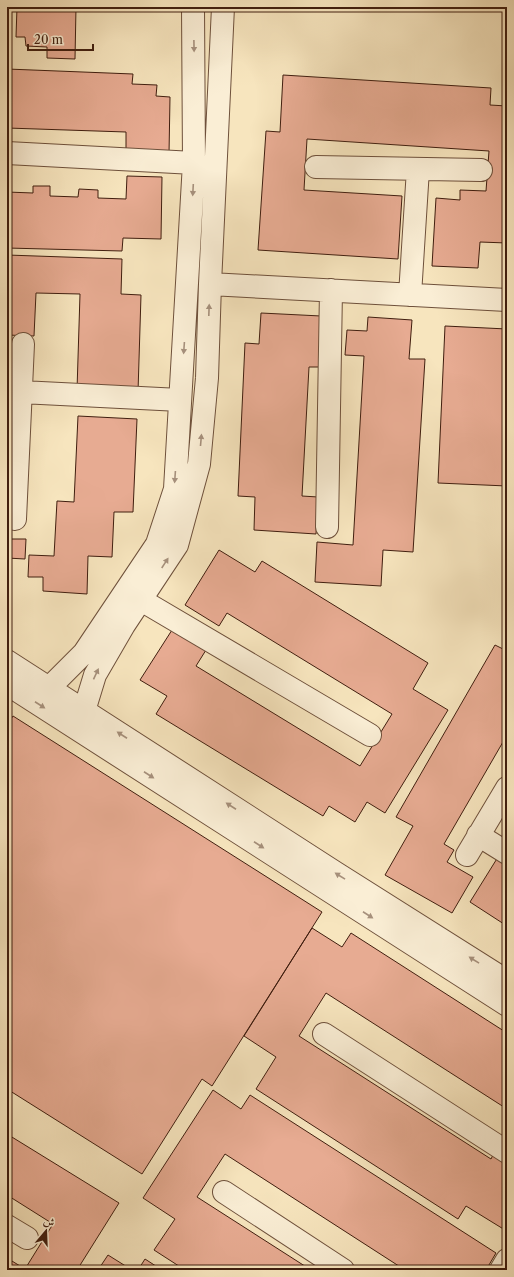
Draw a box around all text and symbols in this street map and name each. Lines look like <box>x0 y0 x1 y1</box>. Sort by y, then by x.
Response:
scale bar <box>28 26 93 52</box>
text: 20 m <box>34 32 63 47</box>
one-way arrow <box>191 40 197 53</box>
one-way arrow <box>189 184 196 196</box>
one-way arrow <box>206 303 212 316</box>
one-way arrow <box>180 342 187 354</box>
one-way arrow <box>198 434 205 446</box>
one-way arrow <box>172 471 179 483</box>
one-way arrow <box>161 558 168 569</box>
one-way arrow <box>93 668 100 680</box>
one-way arrow <box>35 701 45 709</box>
one-way arrow <box>117 731 127 739</box>
one-way arrow <box>144 771 154 779</box>
one-way arrow <box>225 802 237 809</box>
one-way arrow <box>253 841 264 849</box>
one-way arrow <box>335 872 345 880</box>
one-way arrow <box>362 912 374 919</box>
one-way arrow <box>469 956 479 964</box>
north arrow <box>26 1211 66 1251</box>
text: ش <box>42 1213 57 1230</box>

